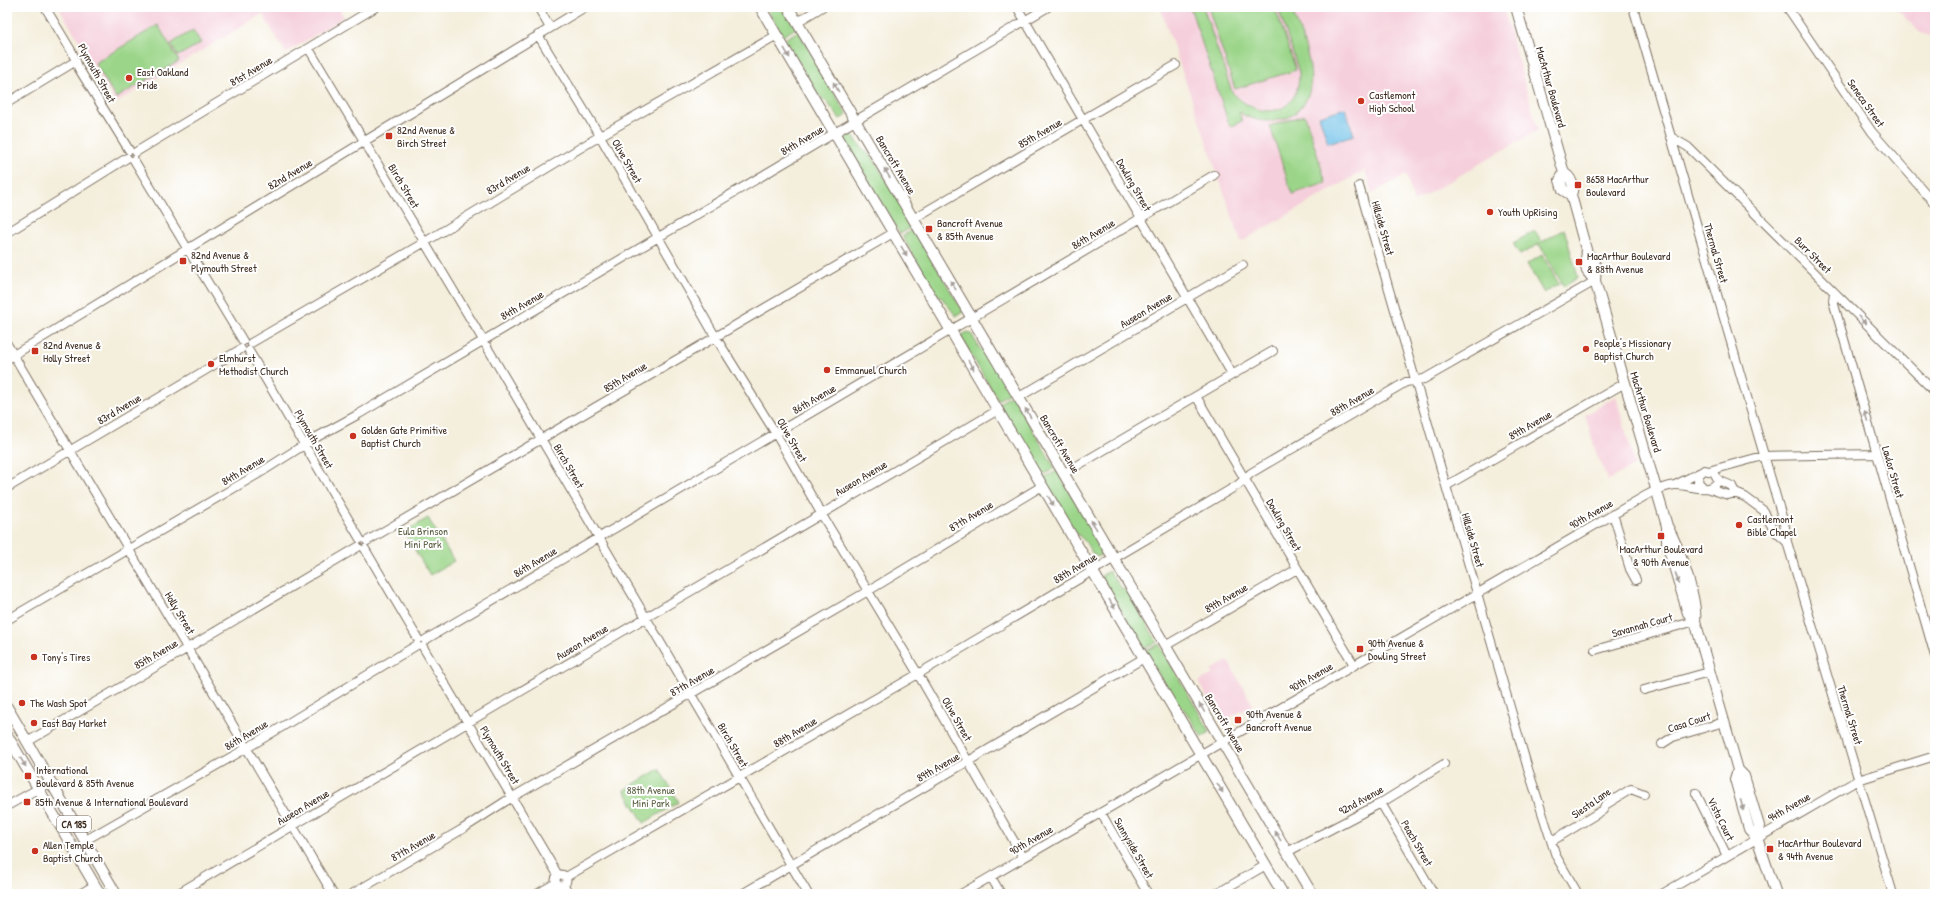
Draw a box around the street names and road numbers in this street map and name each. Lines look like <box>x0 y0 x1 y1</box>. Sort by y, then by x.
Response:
street label: Plymouth Street <box>75 41 119 105</box>
street label: MacArthur Boulevard <box>1533 45 1569 130</box>
street label: 81st Avenue <box>227 53 275 89</box>
street label: Seneca Street <box>1844 76 1888 130</box>
street label: 85th Avenue <box>1016 115 1065 151</box>
street label: 84th Avenue <box>778 121 827 158</box>
street label: Bancroft Avenue <box>873 133 919 197</box>
street label: Olive Street <box>609 137 645 186</box>
street label: 82nd Avenue <box>265 155 315 193</box>
street label: Dowling Street <box>1113 156 1155 214</box>
street label: 83rd Avenue <box>484 160 533 198</box>
street label: Birch Street <box>385 161 423 211</box>
street label: Hillside Street <box>1369 199 1397 257</box>
street label: 86th Avenue <box>1069 215 1118 252</box>
street label: Thermal Street <box>1701 222 1731 285</box>
street label: Burr Street <box>1792 234 1835 277</box>
street label: 84th Avenue <box>498 287 547 323</box>
street label: Auseon Avenue <box>1117 289 1175 331</box>
street label: 85th Avenue <box>601 358 650 395</box>
street label: MacArthur Boulevard <box>1627 370 1665 455</box>
street label: 86th Avenue <box>790 381 839 417</box>
street label: 88th Avenue <box>1328 383 1377 419</box>
street label: 83rd Avenue <box>95 390 144 428</box>
street label: Plymouth Street <box>292 407 337 471</box>
street label: 89th Avenue <box>1506 407 1555 443</box>
street label: Bancroft Avenue <box>1037 412 1083 476</box>
street label: Olive Street <box>774 416 810 465</box>
street label: Birch Street <box>551 441 587 491</box>
street label: Lawlor Street <box>1879 444 1907 500</box>
street label: 84th Avenue <box>219 451 268 488</box>
street label: Auseon Avenue <box>832 457 890 499</box>
street label: Dowling Street <box>1263 496 1305 554</box>
street label: 90th Avenue <box>1567 496 1616 532</box>
street label: 87th Avenue <box>946 497 996 535</box>
street label: Hillside Street <box>1459 511 1487 569</box>
street label: 86th Avenue <box>511 543 560 580</box>
street label: 88th Avenue <box>1051 549 1100 586</box>
street label: 89th Avenue <box>1202 580 1251 616</box>
street label: Holly Street <box>162 589 198 637</box>
street label: Savannah Court <box>1610 610 1674 640</box>
street label: Auseon Avenue <box>553 621 611 663</box>
street label: 85th Avenue <box>132 636 181 672</box>
street label: 90th Avenue <box>1287 659 1336 695</box>
street label: 87th Avenue <box>667 662 717 699</box>
street label: Thermal Street <box>1834 684 1866 747</box>
street label: Bancroft Avenue <box>1202 691 1248 755</box>
street label: Olive Street <box>939 695 975 744</box>
street label: Casa Court <box>1666 708 1712 736</box>
street label: 88th Avenue <box>771 713 820 750</box>
street label: 86th Avenue <box>222 716 271 753</box>
street label: Birch Street <box>715 720 751 770</box>
street label: Plymouth Street <box>477 723 523 787</box>
street label: 89th Avenue <box>914 749 963 785</box>
street label: 92nd Avenue <box>1336 782 1386 818</box>
street label: Siesta Lane <box>1569 784 1614 822</box>
street label: Auseon Avenue <box>274 786 332 828</box>
street label: 94th Avenue <box>1765 789 1813 825</box>
street label: Vista Court <box>1705 795 1738 843</box>
street label: Sunnyside Street <box>1111 815 1157 881</box>
road number: CA 185 <box>57 816 91 832</box>
street label: Peach Street <box>1398 817 1436 869</box>
street label: 90th Avenue <box>1007 822 1056 858</box>
street label: 87th Avenue <box>388 827 438 864</box>

